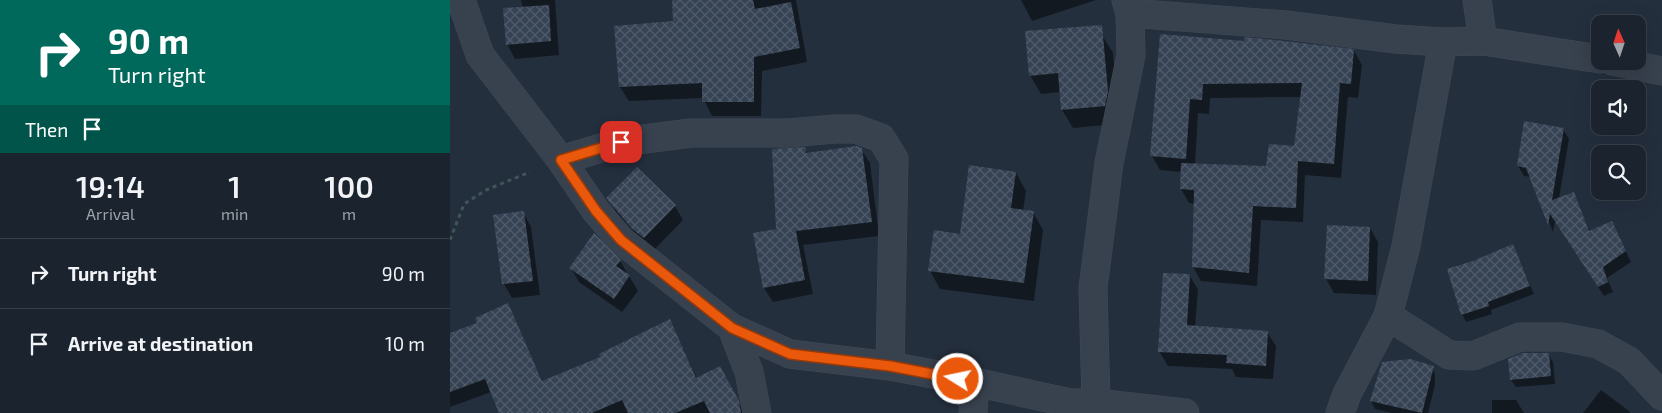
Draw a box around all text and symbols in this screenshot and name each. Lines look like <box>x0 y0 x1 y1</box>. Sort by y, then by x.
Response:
north arrow <box>1591 15 1646 70</box>
map controls <box>1591 15 1646 200</box>
text: 90 m <box>108 19 189 61</box>
icon: right <box>25 20 90 85</box>
text: Turn right <box>108 61 206 87</box>
button: sound <box>1591 80 1646 135</box>
icon: arrive <box>78 115 106 143</box>
text: Then <box>25 118 68 141</box>
pin <box>600 121 642 163</box>
icon: arrive <box>607 128 635 156</box>
button: search <box>1591 145 1646 200</box>
text: 19:14 <box>76 168 145 204</box>
text: 1 <box>228 168 241 204</box>
text: 100 <box>324 168 374 204</box>
text: Arrival <box>86 204 135 223</box>
text: min <box>221 204 248 223</box>
text: m <box>342 204 356 223</box>
icon: right <box>25 260 53 288</box>
text: Turn right <box>68 262 156 285</box>
text: 90 m <box>382 262 425 285</box>
icon: arrive <box>25 330 53 358</box>
text: Arrive at destination <box>68 332 253 355</box>
text: 10 m <box>385 332 425 355</box>
position arrow <box>931 352 983 404</box>

